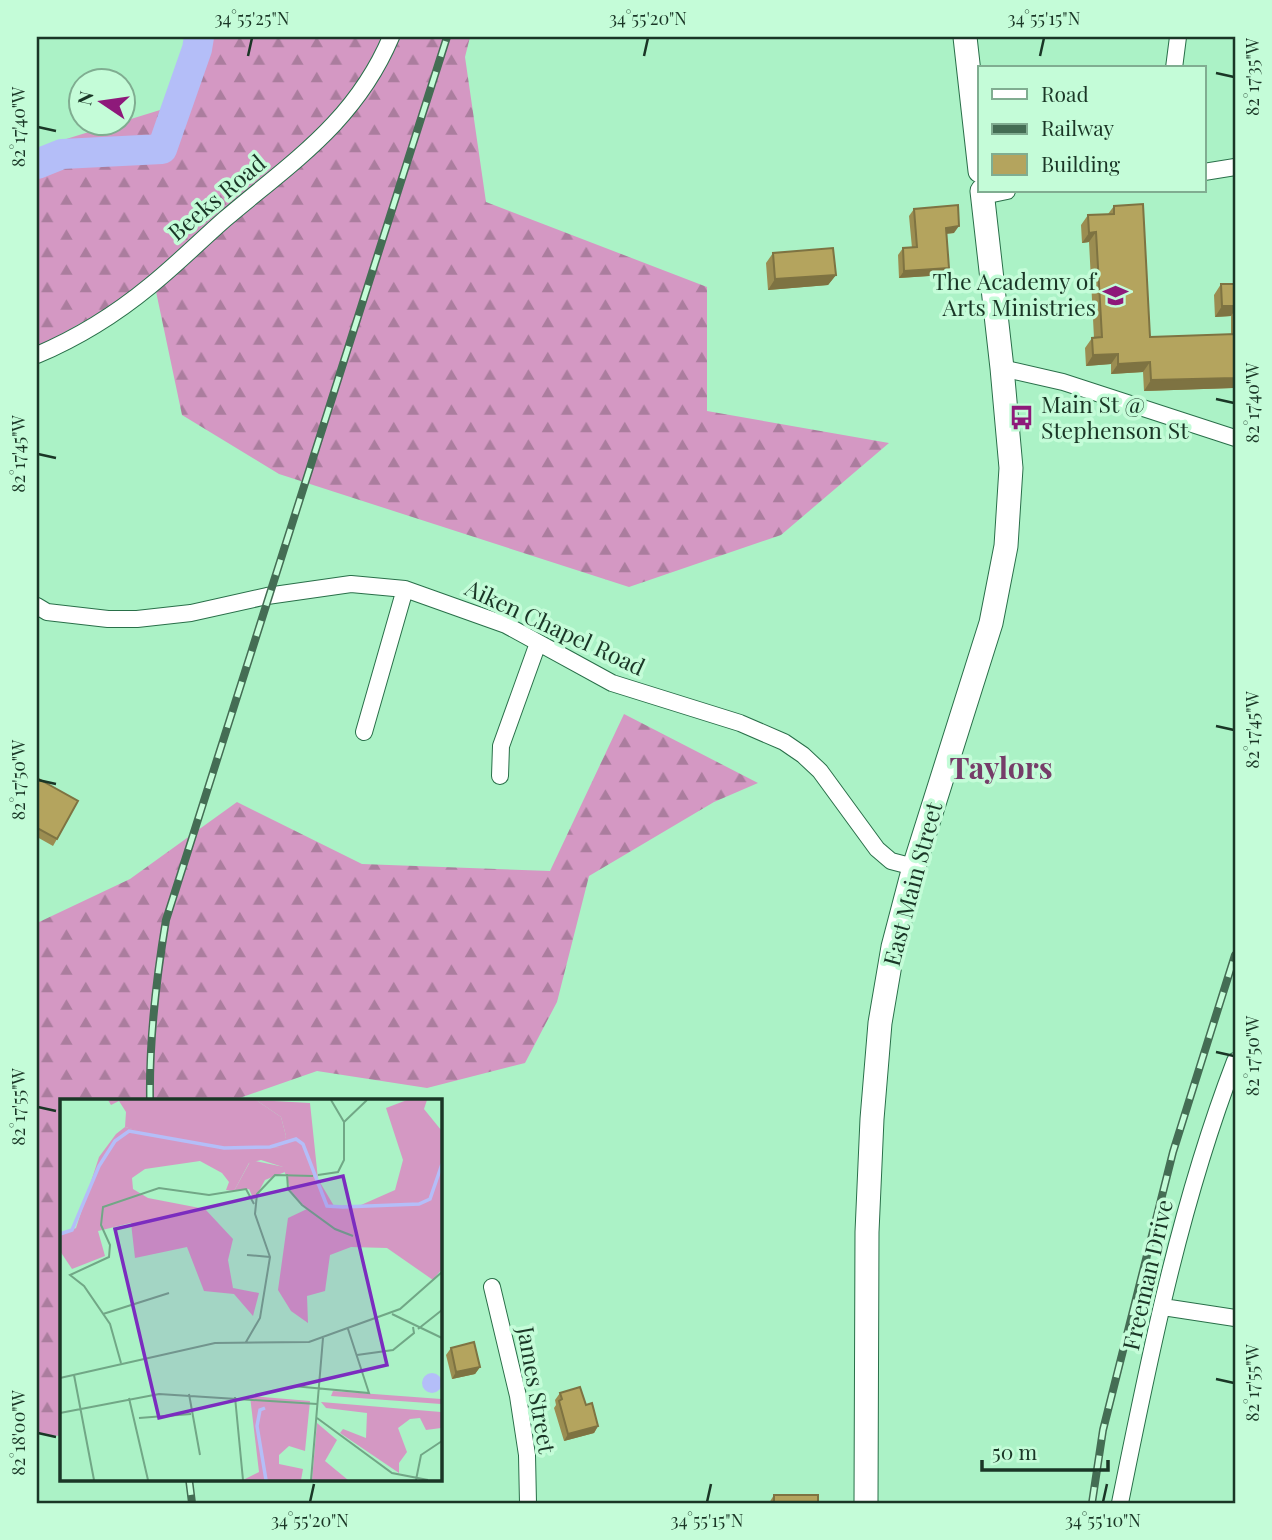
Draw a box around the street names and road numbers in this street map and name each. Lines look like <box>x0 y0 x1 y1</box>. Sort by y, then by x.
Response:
street label: Beeks Road <box>161 147 271 247</box>
street label: Aiken Chapel Road <box>460 571 650 682</box>
street label: East Main Street <box>875 797 949 969</box>
street label: Freeman Drive <box>1114 1196 1179 1353</box>
street label: James Street <box>511 1323 564 1456</box>

